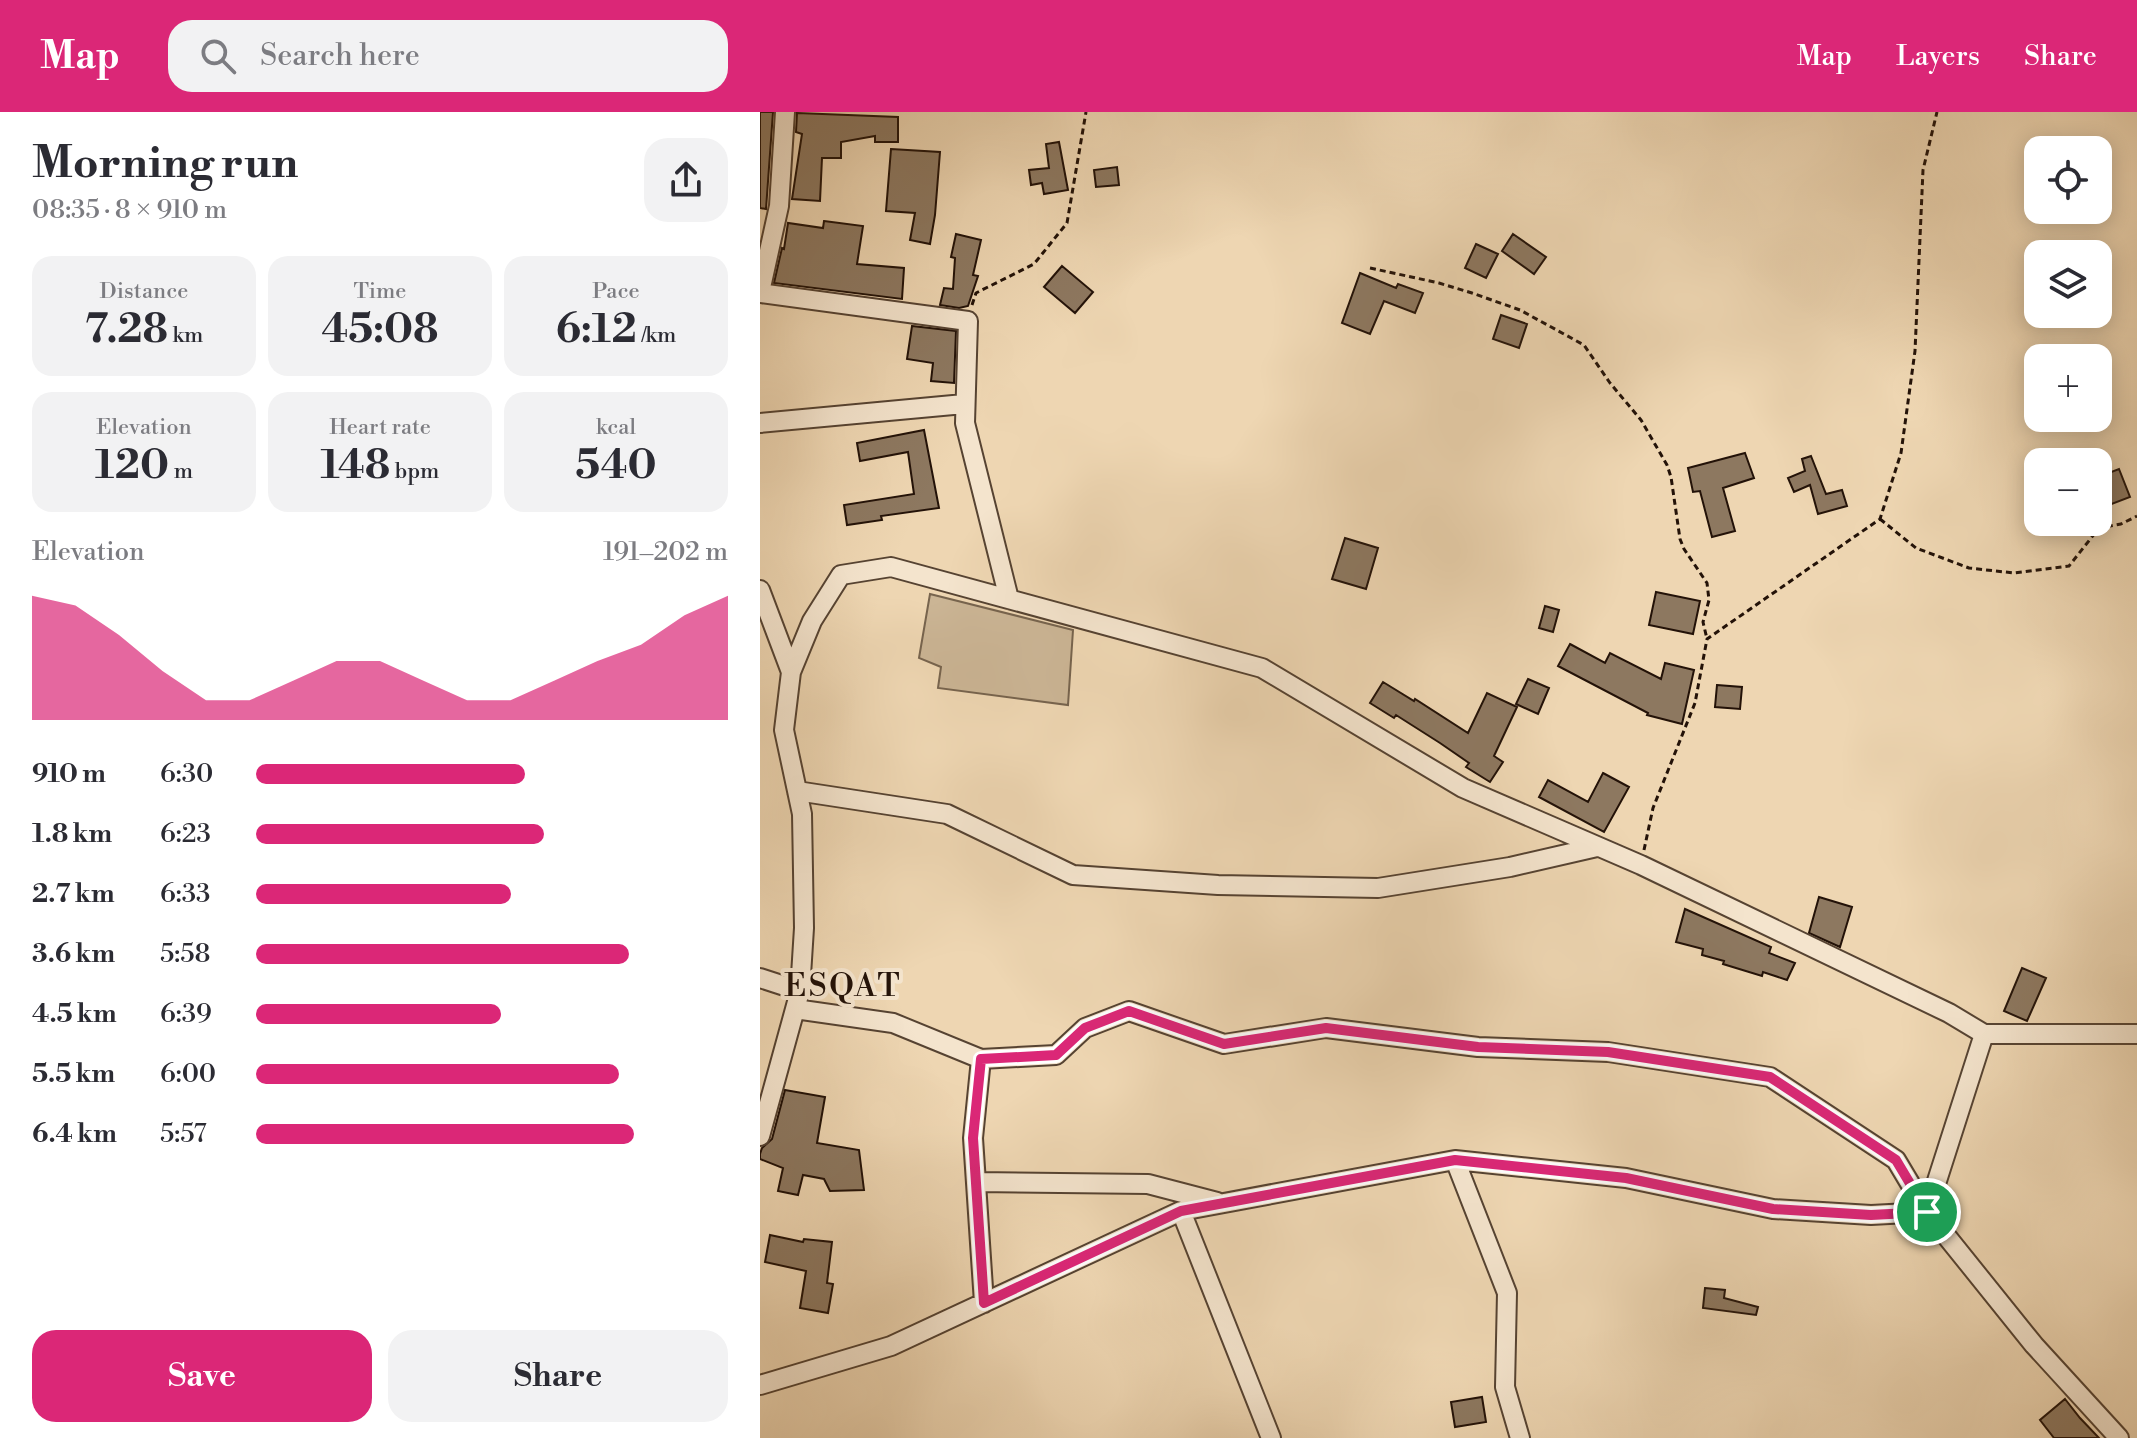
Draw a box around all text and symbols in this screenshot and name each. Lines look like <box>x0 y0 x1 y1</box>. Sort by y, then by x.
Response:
search box <box>168 20 728 92</box>
text: Map <box>40 33 120 80</box>
icon: search <box>196 34 240 78</box>
text: Search here <box>260 37 420 75</box>
text: Map <box>1797 39 1852 74</box>
text: Layers <box>1896 39 1980 74</box>
text: Share <box>2024 39 2097 74</box>
text: Morning run <box>32 136 298 191</box>
map controls <box>2024 136 2112 536</box>
button: locate <box>2024 136 2112 224</box>
button: share <box>644 138 728 222</box>
text: 08:35 · 8 × 910 m <box>32 194 227 226</box>
button: layers <box>2024 240 2112 328</box>
text: Distance <box>100 278 188 305</box>
text: Time <box>354 278 406 305</box>
text: Pace <box>592 278 640 305</box>
text: 7.28 <box>85 305 168 355</box>
text: 45:08 <box>321 305 439 355</box>
text: 6:12 <box>556 305 637 355</box>
text: km <box>168 322 203 349</box>
text: /km <box>637 322 676 349</box>
button: + <box>2024 344 2112 432</box>
text: Elevation <box>96 414 192 441</box>
text: Heart rate <box>329 414 431 441</box>
text: kcal <box>596 414 636 441</box>
text: 120 <box>95 441 169 491</box>
text: 148 <box>321 441 390 491</box>
text: 540 <box>575 441 657 491</box>
button: − <box>2024 448 2112 536</box>
text: m <box>169 458 193 485</box>
text: bpm <box>390 458 439 485</box>
text: Elevation <box>32 536 145 568</box>
text: 191–202 m <box>603 536 728 568</box>
text: 910 m <box>32 758 106 790</box>
text: 6:30 <box>160 758 213 790</box>
text: 1.8 km <box>32 818 112 850</box>
text: 6:23 <box>160 818 211 850</box>
text: 2.7 km <box>32 878 115 910</box>
text: 6:33 <box>160 878 210 910</box>
text: 3.6 km <box>32 938 115 970</box>
text: 5:58 <box>160 938 210 970</box>
district label: ESQAT <box>784 966 902 1006</box>
text: 4.5 km <box>32 998 117 1030</box>
text: 6:39 <box>160 998 212 1030</box>
text: 5.5 km <box>32 1058 115 1090</box>
text: 6:00 <box>160 1058 216 1090</box>
text: 6.4 km <box>32 1118 117 1150</box>
text: 5:57 <box>160 1118 207 1150</box>
pin <box>1893 1178 1961 1246</box>
icon: arrive <box>1905 1190 1949 1234</box>
button: Save <box>32 1330 372 1422</box>
button: Share <box>388 1330 728 1422</box>

